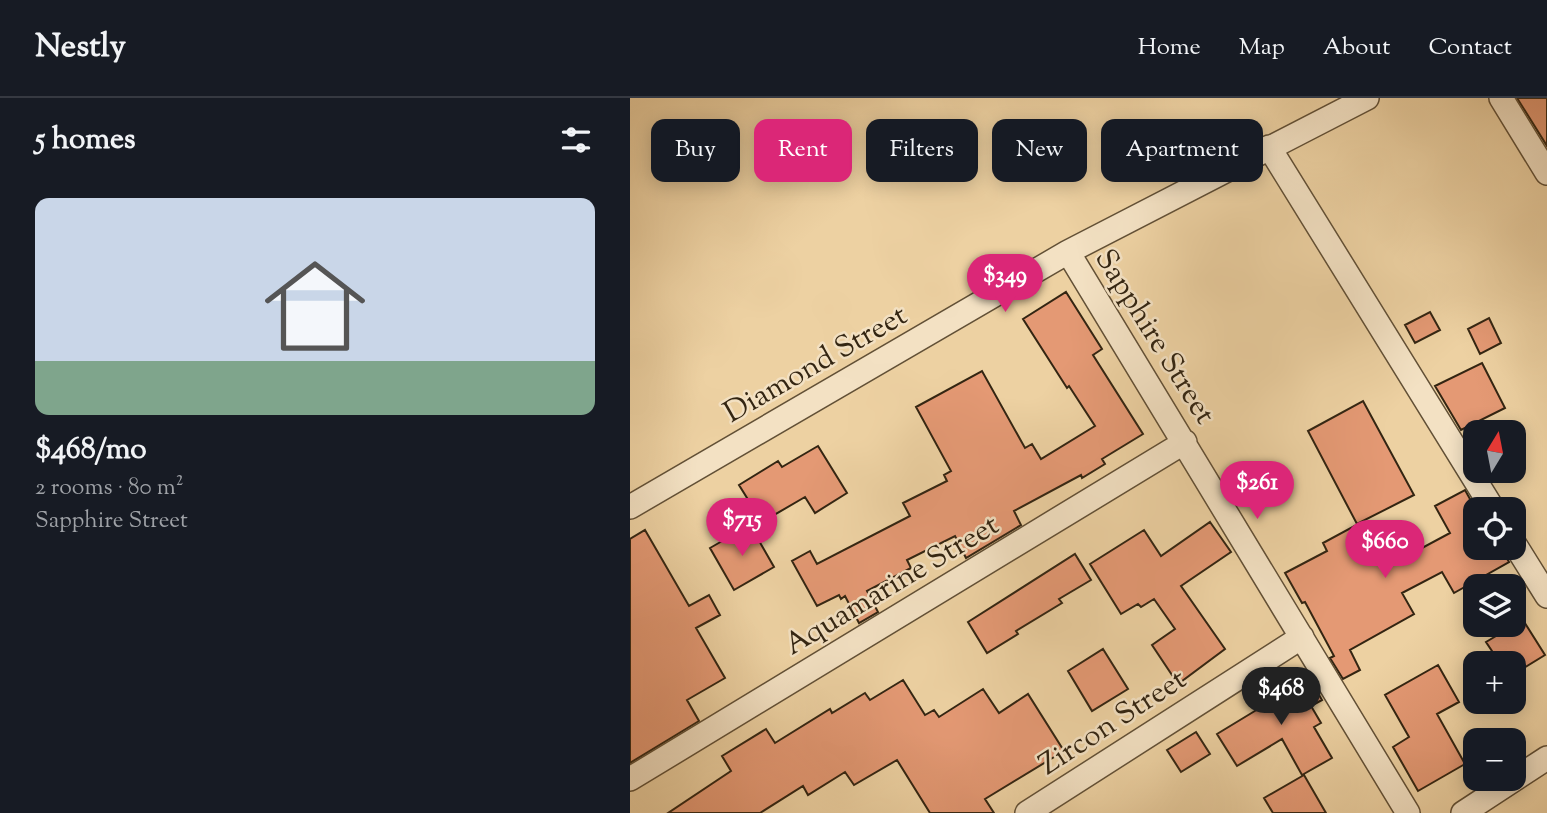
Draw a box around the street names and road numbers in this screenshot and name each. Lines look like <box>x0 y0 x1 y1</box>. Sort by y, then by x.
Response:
street label: Sapphire Street <box>1083 241 1225 433</box>
street label: Diamond Street <box>717 295 916 435</box>
street label: Aquamarine Street <box>777 505 1008 667</box>
street label: Zircon Street <box>1031 659 1196 787</box>

